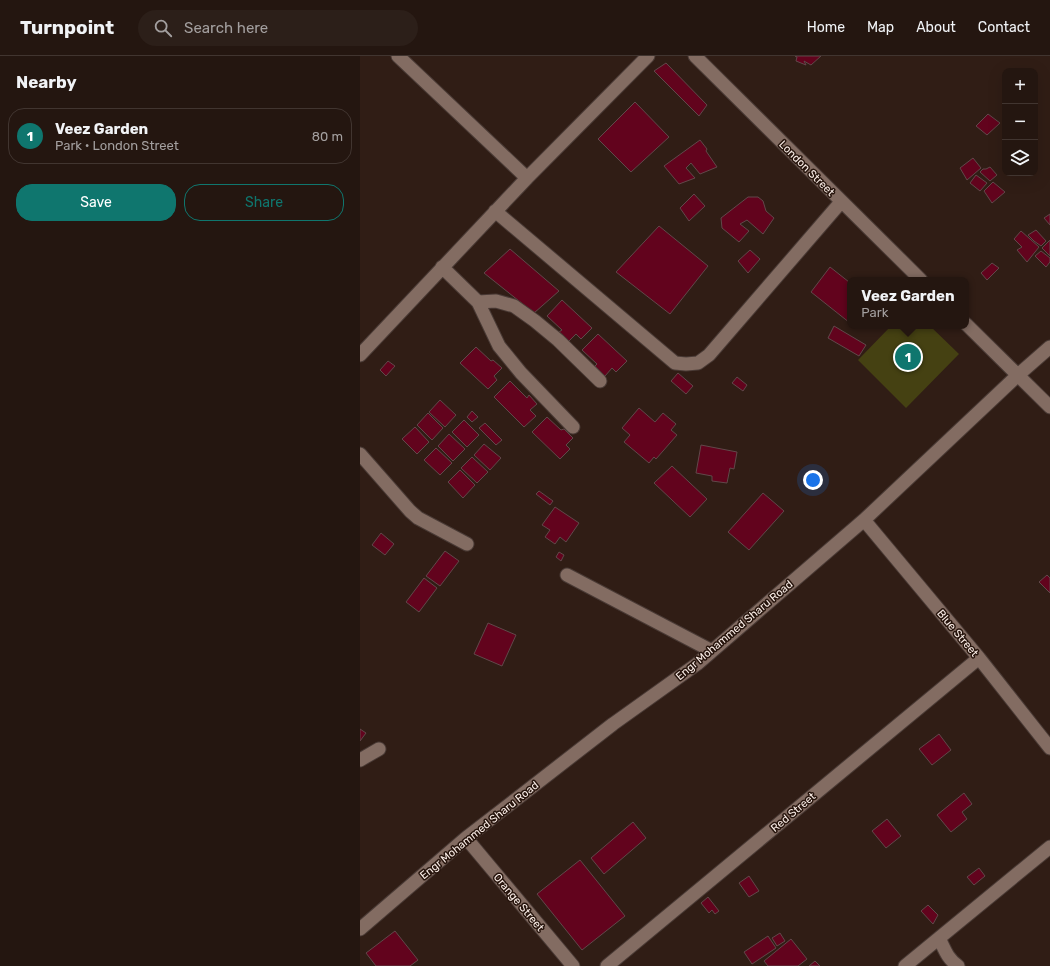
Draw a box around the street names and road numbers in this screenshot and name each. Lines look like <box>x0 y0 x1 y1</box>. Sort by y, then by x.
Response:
street label: London Street <box>776 138 838 199</box>
street label: Engr Mohammed Sharu Road <box>673 578 795 683</box>
street label: Blue Street <box>934 607 981 660</box>
street label: Engr Mohammed Sharu Road <box>418 779 541 882</box>
street label: Red Street <box>768 789 819 835</box>
street label: Orange Street <box>491 871 547 934</box>

